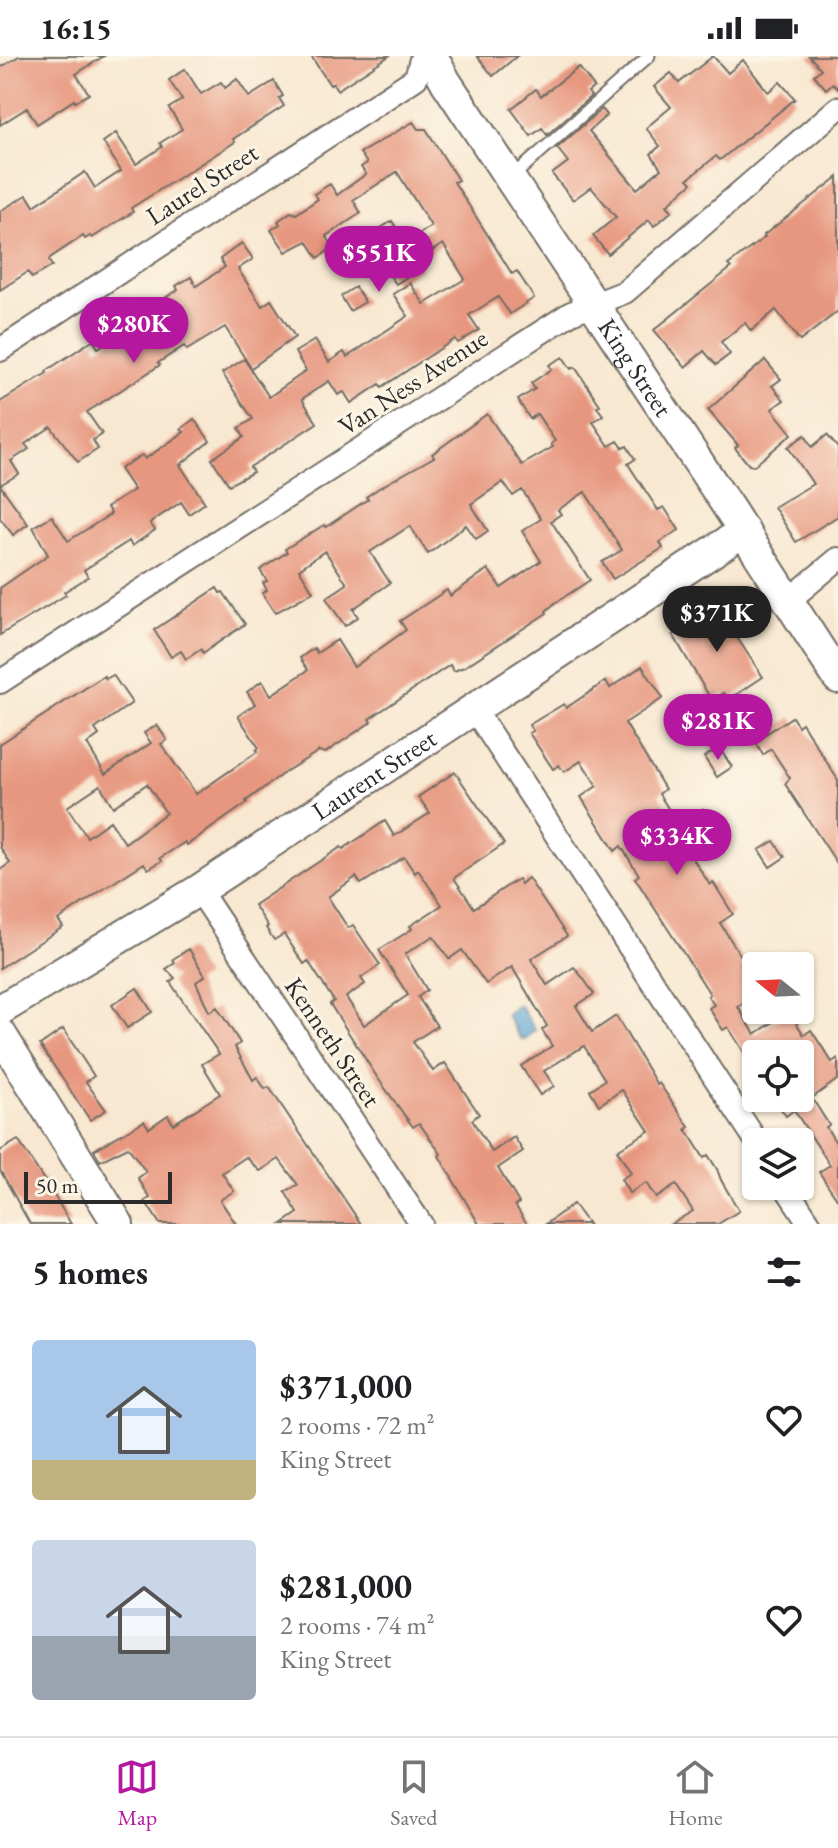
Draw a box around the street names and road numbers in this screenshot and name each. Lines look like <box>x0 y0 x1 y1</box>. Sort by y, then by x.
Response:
street label: Laurel Street <box>140 135 264 233</box>
street label: King Street <box>590 312 680 423</box>
street label: Van Ness Avenue <box>332 321 494 443</box>
street label: Laurent Street <box>305 721 443 828</box>
street label: Kenneth Street <box>277 971 389 1113</box>

